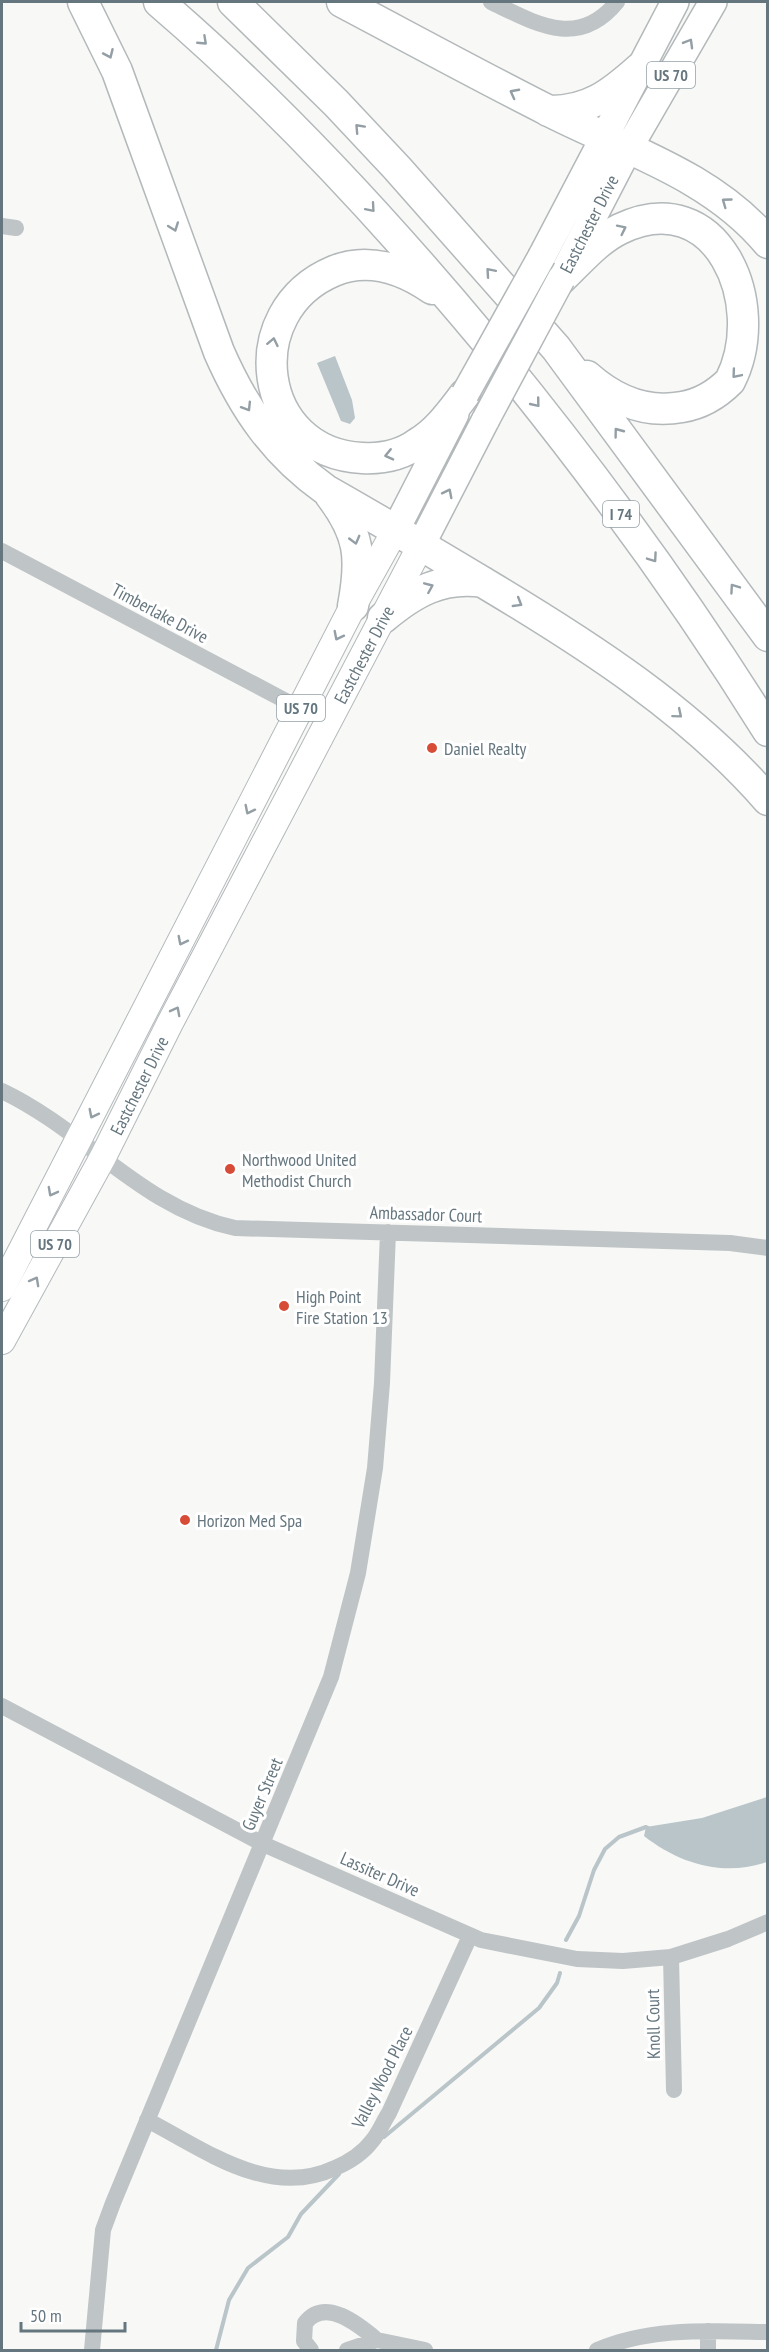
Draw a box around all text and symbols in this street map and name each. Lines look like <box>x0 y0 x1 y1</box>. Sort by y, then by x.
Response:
one-way arrow <box>196 34 206 45</box>
one-way arrow <box>682 39 693 49</box>
one-way arrow <box>102 47 114 58</box>
road number: US 70 <box>647 62 695 88</box>
one-way arrow <box>510 89 520 100</box>
one-way arrow <box>355 124 366 134</box>
street label: Eastchester Drive <box>554 171 624 277</box>
one-way arrow <box>722 198 733 209</box>
one-way arrow <box>364 201 375 212</box>
one-way arrow <box>166 221 179 232</box>
one-way arrow <box>615 224 626 236</box>
one-way arrow <box>486 268 497 279</box>
one-way arrow <box>266 337 279 347</box>
one-way arrow <box>732 367 743 378</box>
one-way arrow <box>529 396 540 407</box>
one-way arrow <box>239 401 251 411</box>
one-way arrow <box>614 427 625 438</box>
one-way arrow <box>384 448 394 461</box>
one-way arrow <box>441 488 452 499</box>
road number: I 74 <box>603 501 639 527</box>
one-way arrow <box>348 534 360 545</box>
one-way arrow <box>646 552 657 563</box>
street label: Timberlake Drive <box>108 578 212 648</box>
one-way arrow <box>423 582 434 594</box>
one-way arrow <box>730 584 741 595</box>
one-way arrow <box>512 596 522 607</box>
street label: Eastchester Drive <box>328 602 399 707</box>
one-way arrow <box>334 630 345 640</box>
road number: US 70 <box>277 695 325 721</box>
one-way arrow <box>671 706 682 717</box>
place label: Daniel Realty <box>444 737 527 760</box>
marker: Daniel Realty <box>425 741 439 755</box>
one-way arrow <box>245 803 257 814</box>
one-way arrow <box>178 934 189 945</box>
one-way arrow <box>169 1006 180 1017</box>
street label: Eastchester Drive <box>105 1032 173 1139</box>
one-way arrow <box>89 1108 100 1118</box>
place label: Northwood United Methodist Church <box>242 1148 357 1192</box>
marker: Northwood United Methodist Church <box>223 1162 237 1176</box>
one-way arrow <box>48 1185 59 1196</box>
street label: Ambassador Court <box>369 1201 483 1227</box>
road number: US 70 <box>31 1231 79 1257</box>
one-way arrow <box>28 1277 39 1287</box>
place label: High Point Fire Station 13 <box>296 1285 388 1329</box>
marker: High Point Fire Station 13 <box>277 1299 291 1313</box>
place label: Horizon Med Spa <box>197 1509 302 1532</box>
marker: Horizon Med Spa <box>178 1513 192 1527</box>
street label: Guyer Street <box>236 1754 288 1834</box>
street label: Lassiter Drive <box>337 1846 423 1902</box>
street label: Knoll Court <box>641 1989 665 2059</box>
street label: Valley Wood Place <box>346 2022 418 2133</box>
scale bar <box>21 2295 124 2333</box>
text: 50 m <box>30 2304 62 2327</box>

